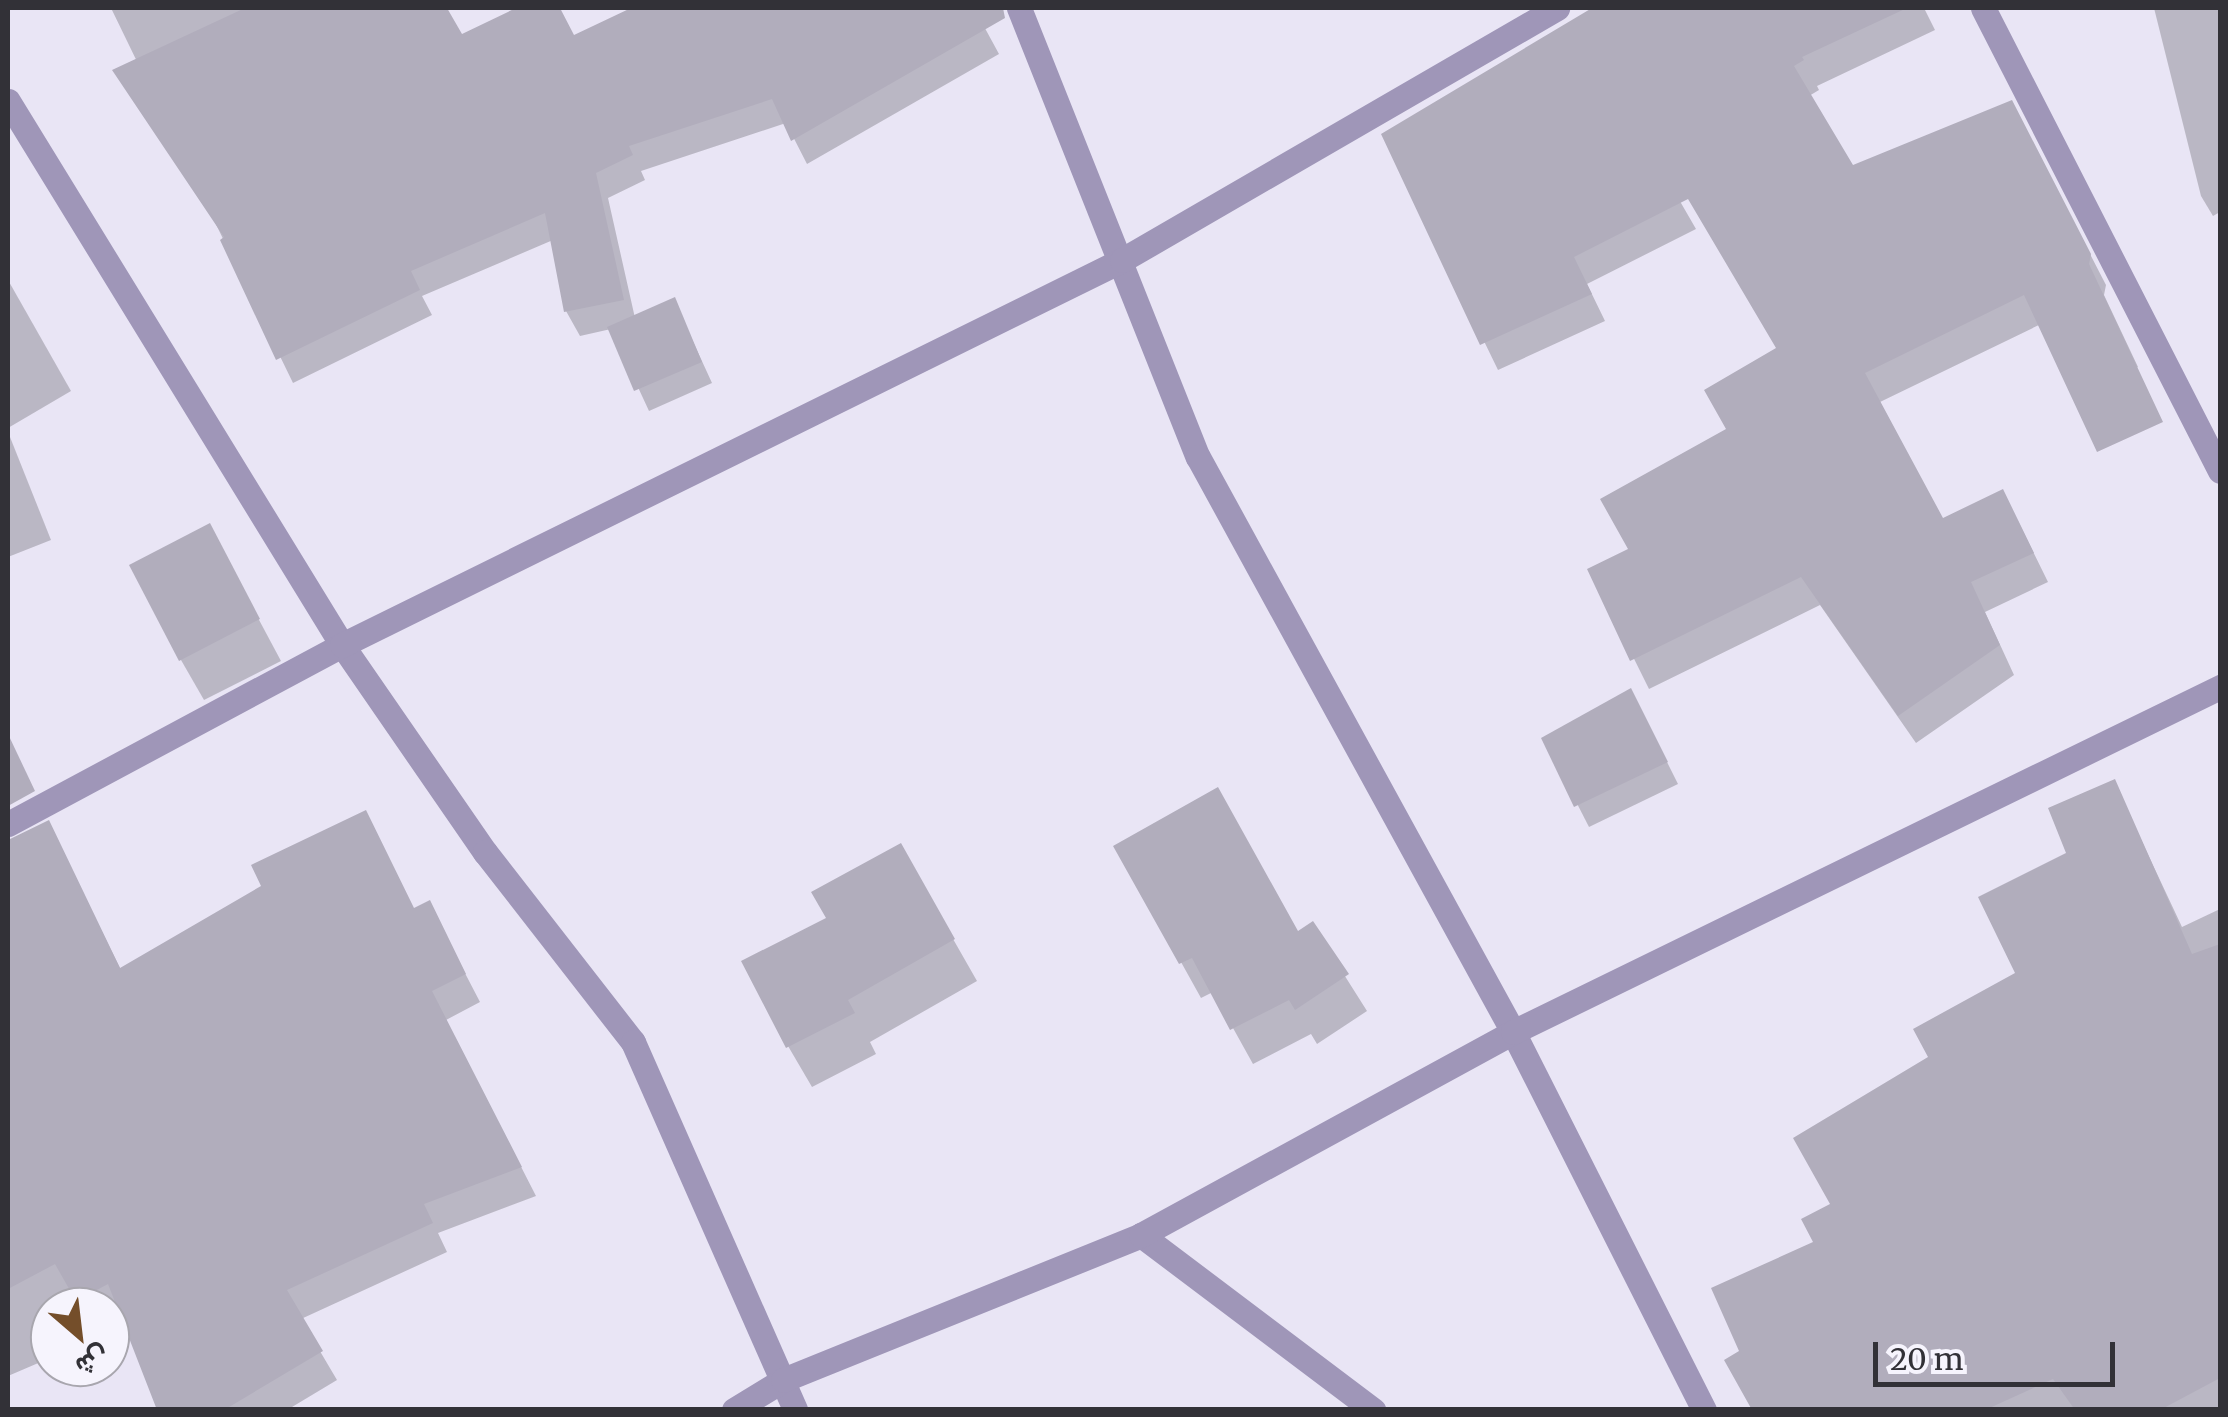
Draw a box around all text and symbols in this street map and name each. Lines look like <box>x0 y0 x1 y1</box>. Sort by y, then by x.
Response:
north arrow <box>30 1287 130 1387</box>
scale bar <box>1878 1322 2120 1384</box>
text: ش <box>70 1338 116 1386</box>
text: 20 m <box>1890 1340 1963 1378</box>

